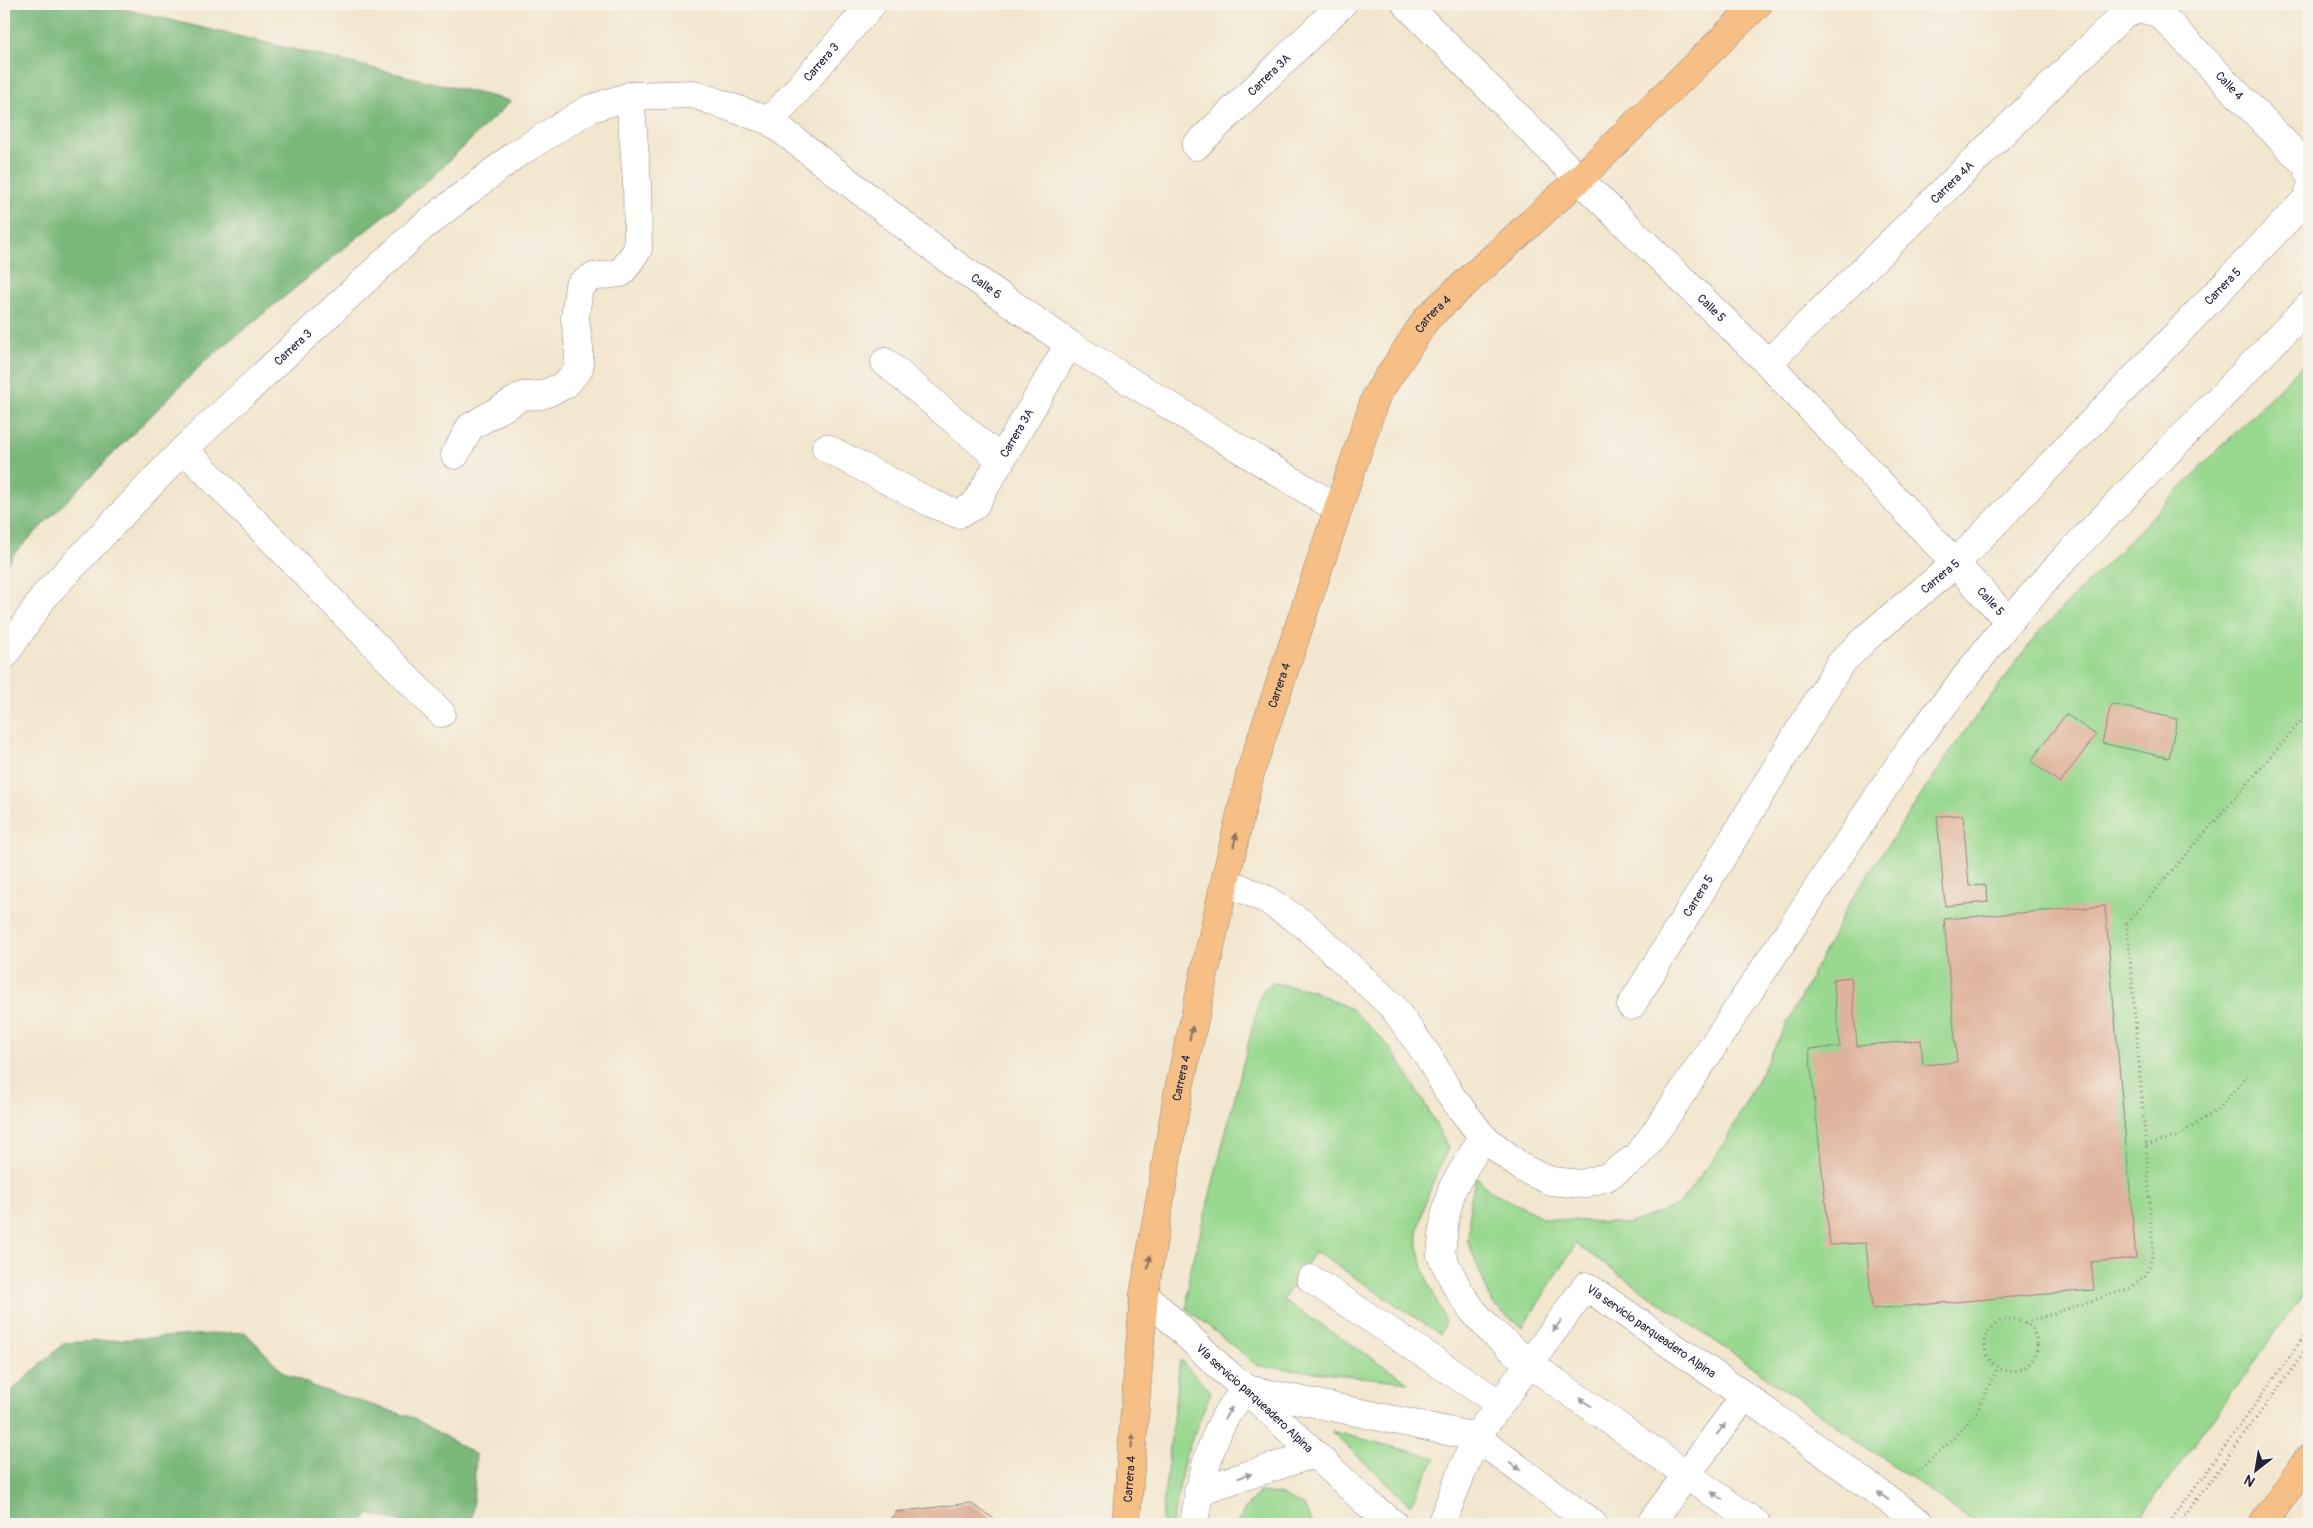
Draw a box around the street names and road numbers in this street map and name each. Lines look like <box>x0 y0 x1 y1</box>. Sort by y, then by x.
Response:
street label: Carrera 3 <box>800 40 842 85</box>
street label: Carrera 3A <box>1244 50 1294 99</box>
street label: Calle 4 <box>2212 68 2247 103</box>
street label: Carrera 4A <box>1928 158 1977 207</box>
street label: Carrera 5 <box>2201 265 2244 308</box>
street label: Calle 6 <box>968 270 1005 302</box>
street label: Calle 5 <box>1694 291 1729 325</box>
street label: Carrera 4 <box>1412 292 1454 336</box>
street label: Carrera 3 <box>271 326 315 369</box>
street label: Carrera 3A <box>997 406 1037 460</box>
street label: Carrera 5 <box>1918 556 1963 597</box>
street label: Calle 5 <box>1974 584 2008 619</box>
street label: Carrera 4 <box>1265 661 1294 710</box>
street label: Carrera 5 <box>1680 872 1717 920</box>
street label: Carrera 4 <box>1169 1053 1194 1102</box>
street label: Vía servicio parqueadero Alpina <box>1584 1281 1719 1381</box>
street label: Vía servicio parqueadero Alpina <box>1193 1341 1317 1456</box>
street label: Carrera 4 <box>1120 1455 1139 1503</box>

